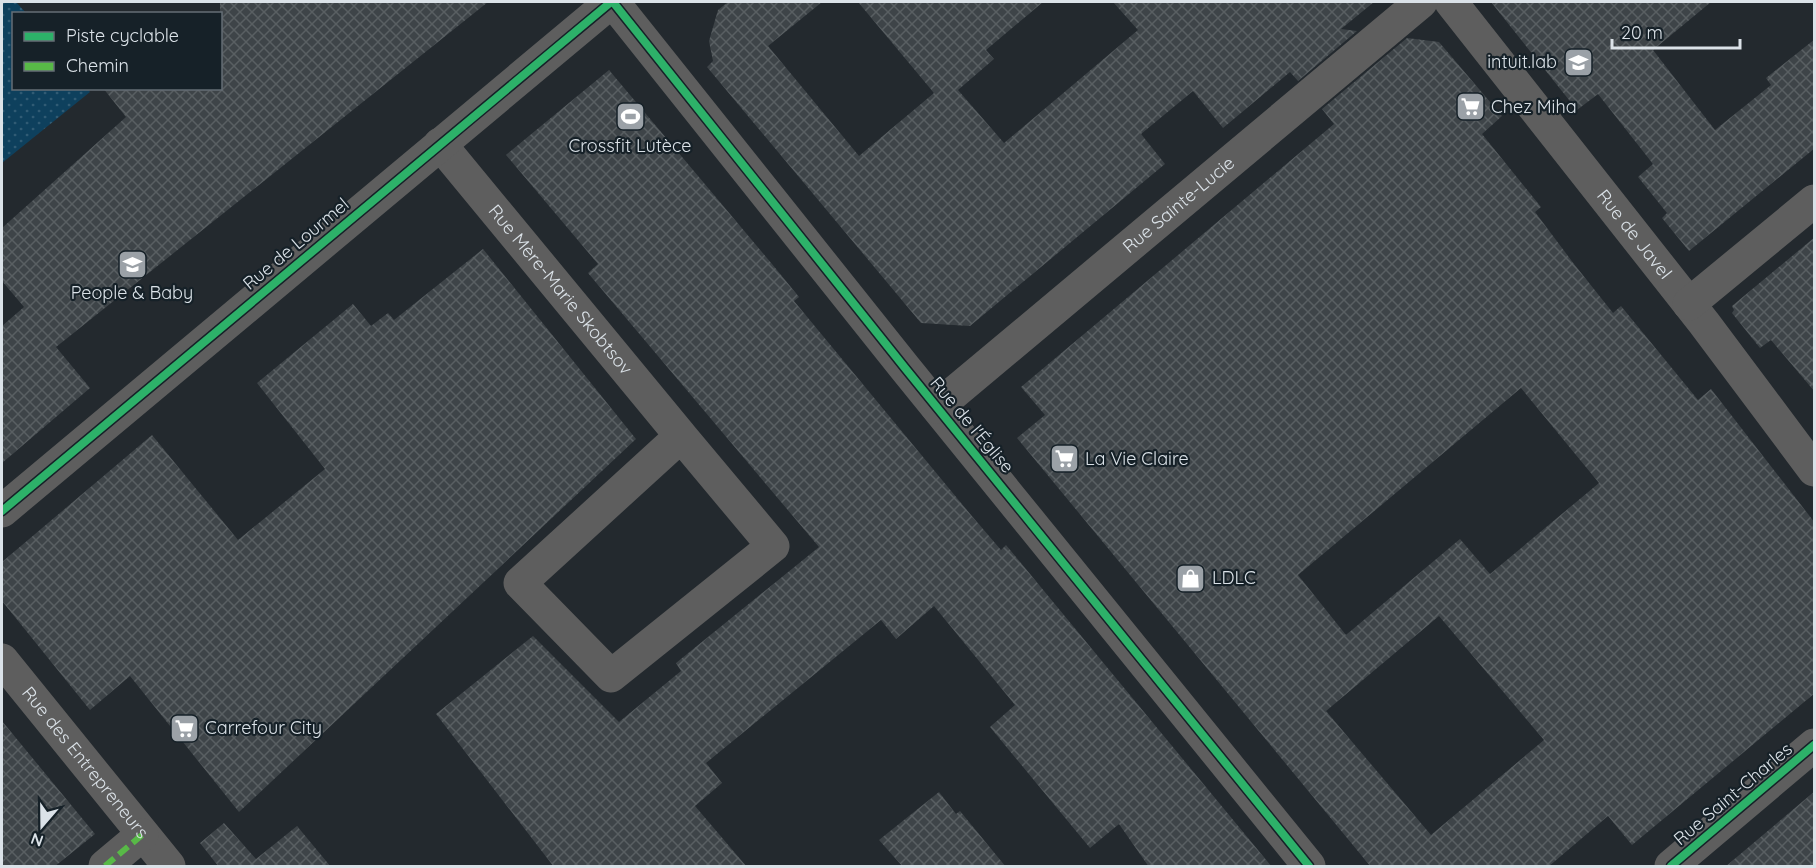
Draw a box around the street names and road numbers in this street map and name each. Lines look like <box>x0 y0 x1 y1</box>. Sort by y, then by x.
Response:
street label: Rue Sainte-Lucie <box>1118 151 1239 258</box>
street label: Rue de Javel <box>1592 185 1677 284</box>
street label: Rue de Lourmel <box>238 193 353 295</box>
street label: Rue Mère-Marie Skobtsov <box>484 200 638 379</box>
street label: Rue de l'Église <box>925 372 1019 478</box>
street label: Rue des Entrepreneurs <box>17 682 154 843</box>
street label: Rue Saint-Charles <box>1669 737 1797 850</box>

